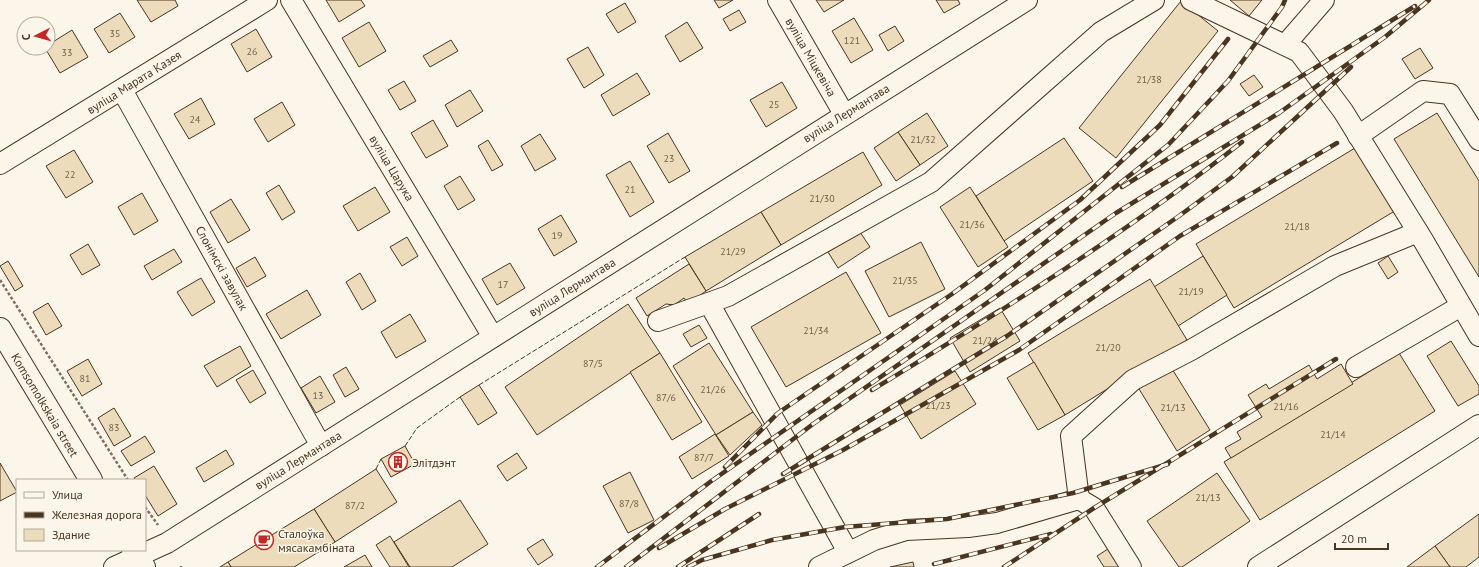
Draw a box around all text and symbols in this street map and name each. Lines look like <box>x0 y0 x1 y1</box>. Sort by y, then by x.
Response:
street label: вуліца Міцкевіча <box>782 15 840 99</box>
north arrow <box>16 16 56 56</box>
house number: 35 <box>110 27 120 40</box>
text: С <box>19 33 33 41</box>
house number: 121 <box>844 34 860 47</box>
house number: 26 <box>247 45 257 58</box>
house number: 33 <box>62 46 72 59</box>
street label: вуліца Марата Казея <box>84 47 184 117</box>
house number: 21/38 <box>1136 73 1162 86</box>
street label: вуліца Лермантава <box>800 80 892 146</box>
house number: 25 <box>769 98 779 111</box>
house number: 24 <box>190 113 201 126</box>
street label: вуліца Царука <box>366 132 418 204</box>
house number: 21/32 <box>910 133 936 146</box>
house number: 23 <box>664 152 674 165</box>
house number: 22 <box>65 168 75 181</box>
house number: 21 <box>625 183 635 196</box>
house number: 21/30 <box>809 192 835 205</box>
house number: 21/36 <box>959 218 985 231</box>
house number: 21/18 <box>1284 220 1310 233</box>
street label: Слонімскі завулак <box>193 223 252 313</box>
house number: 19 <box>552 229 562 242</box>
house number: 21/29 <box>720 245 746 258</box>
street label: вуліца Лермантава <box>526 254 618 320</box>
house number: 21/35 <box>892 274 918 287</box>
house number: 17 <box>498 278 508 291</box>
house number: 21/19 <box>1178 285 1204 298</box>
house number: 21/34 <box>803 324 829 337</box>
house number: 21/24 <box>972 334 998 347</box>
house number: 21/20 <box>1095 341 1121 354</box>
street label: Komsomolkskaia street <box>8 350 82 460</box>
house number: 87/5 <box>583 357 603 370</box>
house number: 81 <box>80 372 90 385</box>
house number: 21/26 <box>700 383 726 396</box>
house number: 13 <box>313 389 323 402</box>
house number: 87/6 <box>656 391 676 404</box>
house number: 21/23 <box>925 399 951 412</box>
house number: 21/16 <box>1273 400 1299 413</box>
house number: 21/13 <box>1160 401 1186 414</box>
house number: 83 <box>109 421 119 434</box>
street label: вуліца Лермантава <box>252 427 344 493</box>
house number: 21/14 <box>1320 428 1346 441</box>
building icon: Элітдэнт <box>387 451 409 473</box>
house number: 87/7 <box>694 451 714 464</box>
place label: Элітдэнт <box>412 455 456 470</box>
legend <box>16 479 146 551</box>
text: Улица <box>52 487 83 502</box>
house number: 21/13 <box>1195 491 1221 504</box>
house number: 87/8 <box>619 497 639 510</box>
house number: 87/2 <box>345 499 365 512</box>
text: Железная дорога <box>51 507 142 522</box>
scale bar <box>1335 525 1388 551</box>
place label: Сталоўка мясакамбіната <box>278 526 355 555</box>
text: Здание <box>52 527 90 542</box>
cafe icon: Сталоўка мясакамбіната <box>253 529 275 551</box>
text: 20 m <box>1341 531 1367 546</box>

